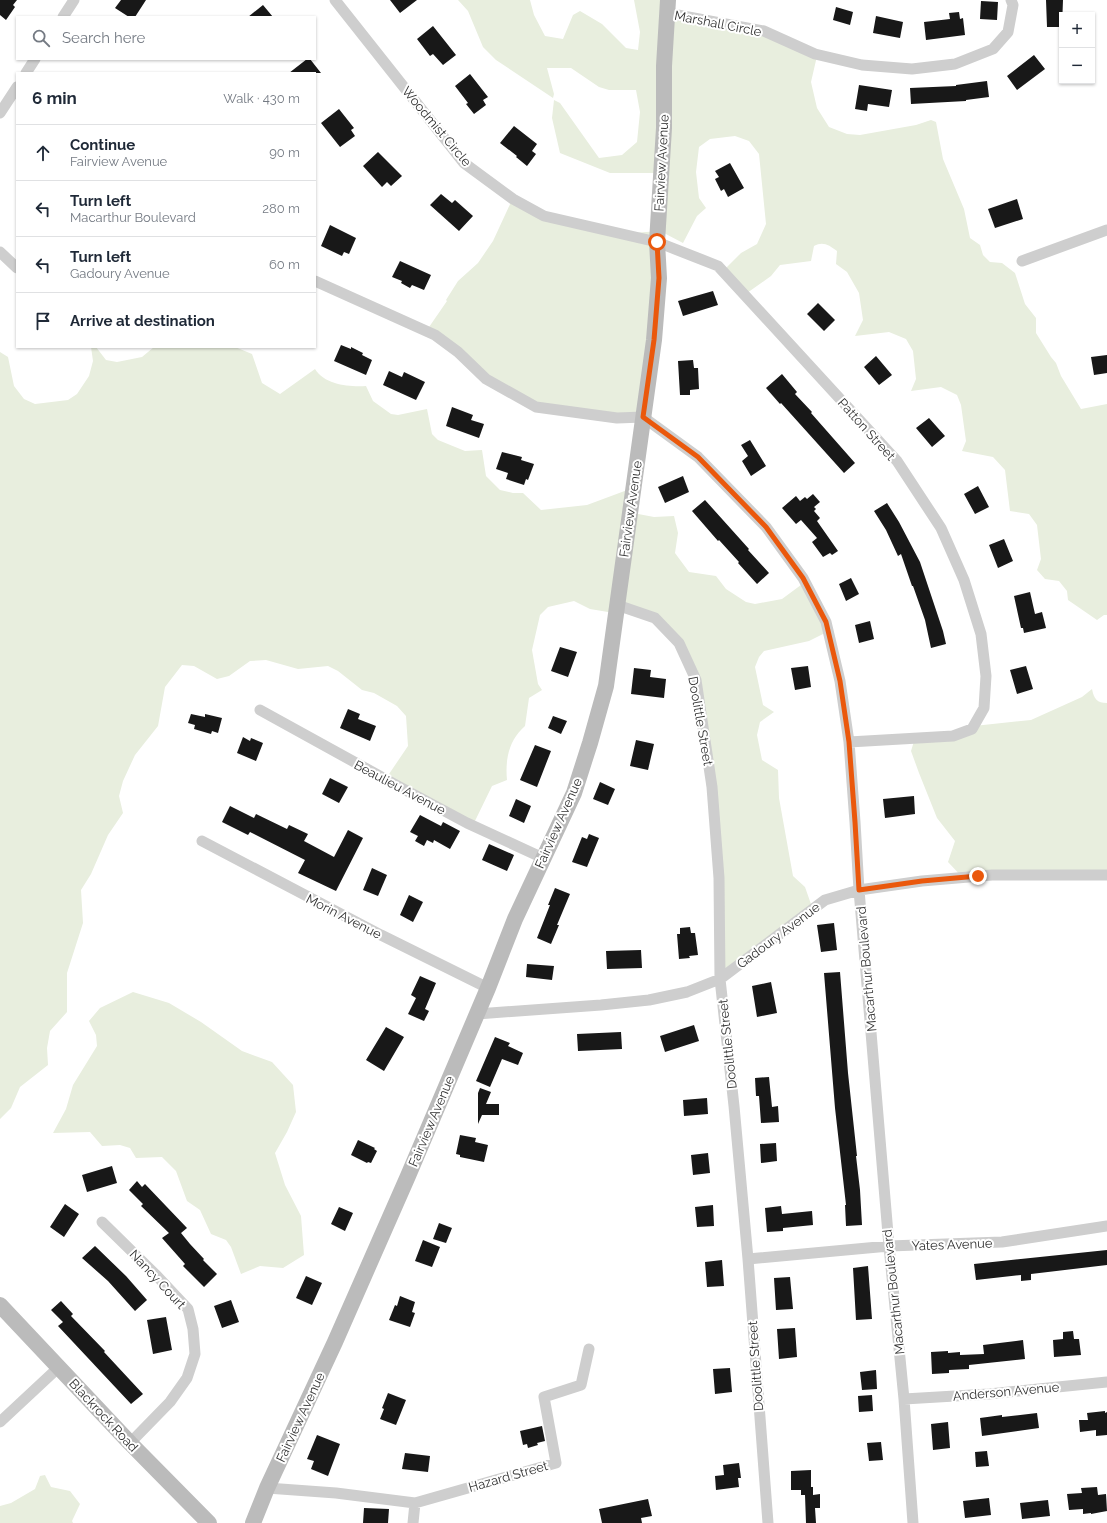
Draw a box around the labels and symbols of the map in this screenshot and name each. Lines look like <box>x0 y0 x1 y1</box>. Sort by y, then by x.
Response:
street label: Marshall Circle <box>673 8 763 39</box>
street label: Woodmist Circle <box>399 83 475 170</box>
street label: Fairview Avenue <box>651 114 672 212</box>
route start <box>648 233 666 251</box>
street label: Patton Street <box>835 395 899 464</box>
street label: Fairview Avenue <box>616 460 645 558</box>
street label: Doolittle Street <box>685 675 716 768</box>
street label: Beaulieu Avenue <box>351 757 448 818</box>
street label: Fairview Avenue <box>532 775 585 871</box>
route end <box>969 867 987 885</box>
street label: Morin Avenue <box>304 891 384 942</box>
street label: Gadoury Avenue <box>734 899 823 971</box>
street label: Macarthur Boulevard <box>854 906 879 1032</box>
street label: Doolittle Street <box>715 998 740 1090</box>
street label: Fairview Avenue <box>406 1073 458 1169</box>
street label: Macarthur Boulevard <box>879 1229 908 1355</box>
street label: Yates Avenue <box>911 1236 993 1253</box>
street label: Nancy Court <box>127 1247 189 1312</box>
street label: Doolittle Street <box>745 1320 766 1412</box>
street label: Fairview Avenue <box>273 1370 328 1464</box>
street label: Blackrock Road <box>66 1376 141 1455</box>
street label: Anderson Avenue <box>952 1379 1060 1404</box>
street label: Hazard Street <box>467 1458 550 1495</box>

